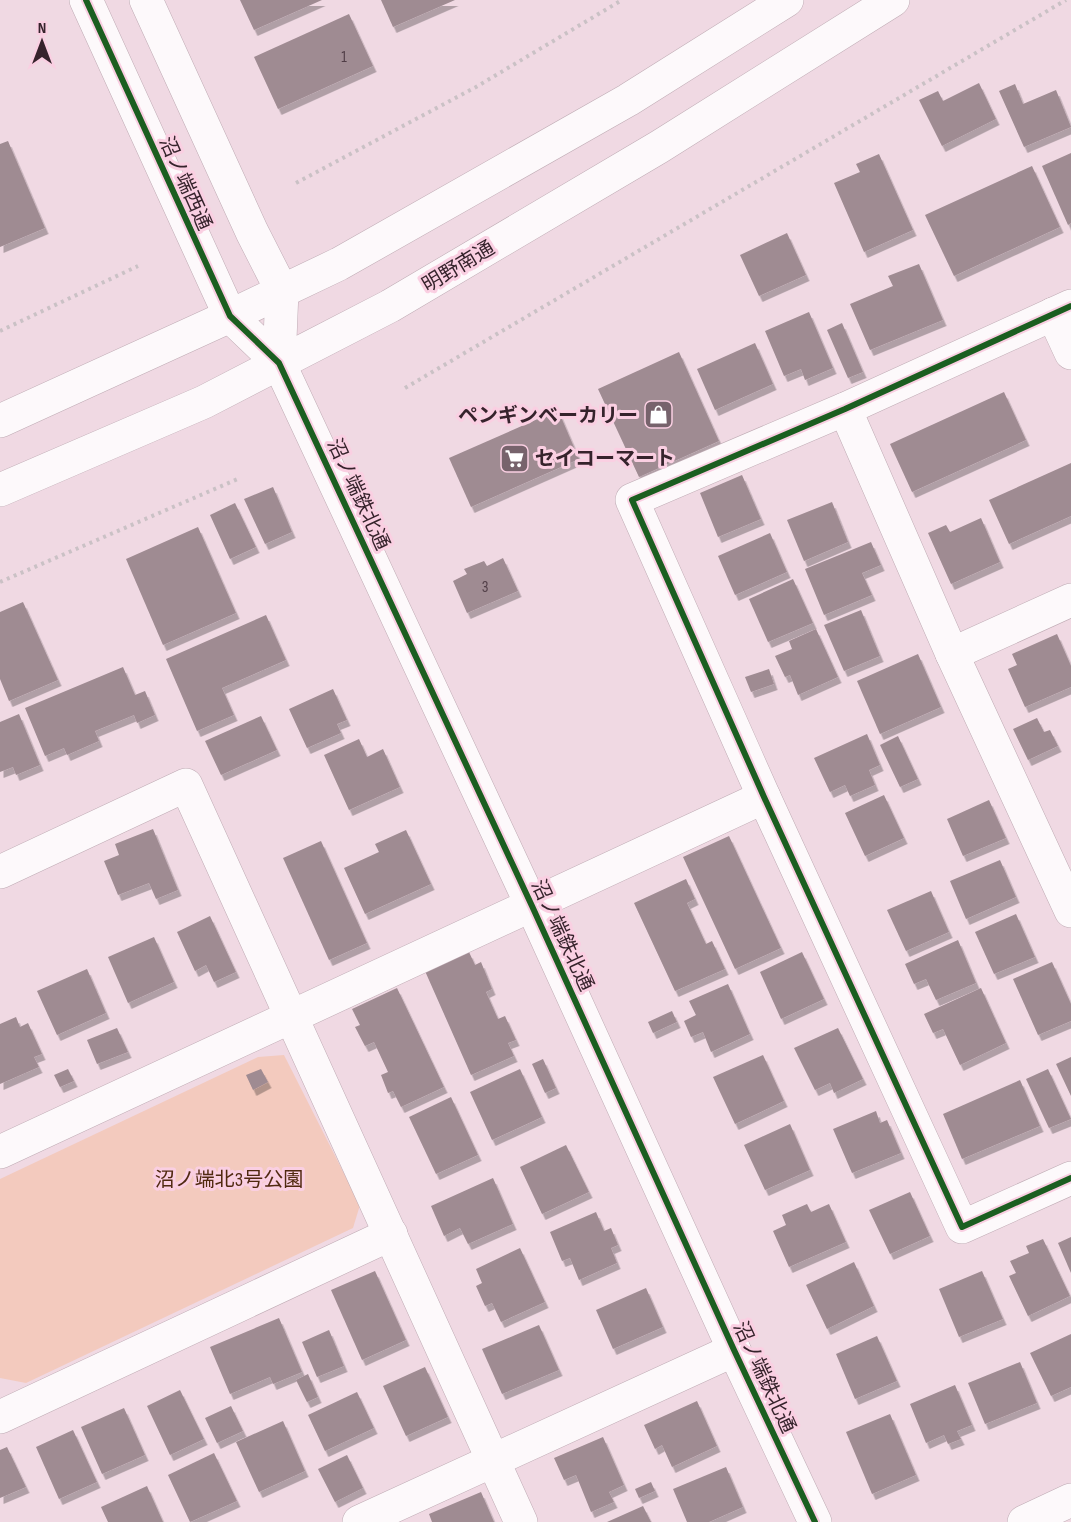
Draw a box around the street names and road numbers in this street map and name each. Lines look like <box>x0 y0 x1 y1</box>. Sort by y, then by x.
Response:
street label: 沼ノ端西通 <box>154 133 216 234</box>
street label: 明野南通 <box>418 236 499 298</box>
street label: 沼ノ端鉄北通 <box>322 435 394 554</box>
street label: 沼ノ端鉄北通 <box>526 876 598 995</box>
street label: 沼ノ端鉄北通 <box>728 1318 800 1437</box>

